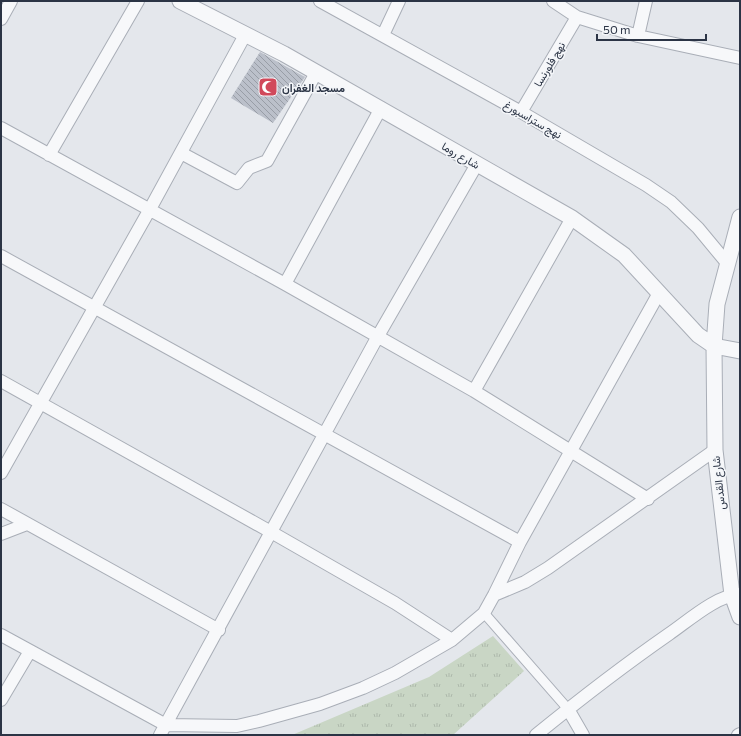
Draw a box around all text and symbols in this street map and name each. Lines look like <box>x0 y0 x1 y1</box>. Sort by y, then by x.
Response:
scale bar <box>597 16 706 42</box>
text: 50 m <box>603 22 631 36</box>
street label: نهج فلورنسا <box>531 39 569 90</box>
mosque icon: مسجد الغفران <box>257 76 279 98</box>
place label: مسجد الغفران <box>282 81 345 95</box>
street label: نهج ستراسبورغ <box>501 97 564 143</box>
street label: شارع روما <box>439 139 482 173</box>
street label: شارع القدس <box>709 455 729 511</box>

